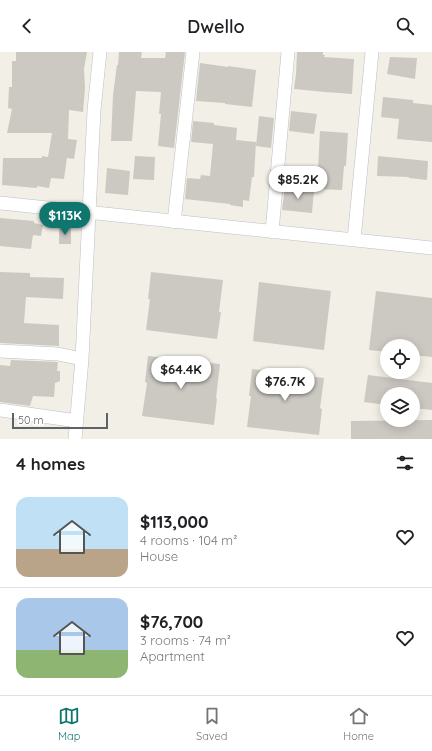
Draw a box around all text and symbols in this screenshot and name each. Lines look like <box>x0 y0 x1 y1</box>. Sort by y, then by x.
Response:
icon: back <box>16 15 38 37</box>
text: Dwello <box>187 15 245 38</box>
icon: search <box>394 15 416 37</box>
pin: $85.2K <box>265 166 331 200</box>
text: $85.2K <box>277 171 319 187</box>
pin: $113K <box>37 202 93 236</box>
text: $113K <box>48 207 82 223</box>
map controls <box>380 339 420 427</box>
button: locate <box>380 339 420 379</box>
pin: $64.4K <box>148 356 214 390</box>
text: $64.4K <box>160 361 202 377</box>
pin: $76.7K <box>252 368 318 402</box>
text: $76.7K <box>265 373 305 389</box>
button: layers <box>380 387 420 427</box>
scale bar <box>12 411 108 430</box>
text: 50 m <box>18 413 44 427</box>
icon: filters <box>394 452 416 474</box>
text: 4 homes <box>16 453 85 474</box>
text: $113,000 <box>140 511 209 532</box>
icon: home <box>48 513 96 561</box>
icon: heart <box>394 526 416 548</box>
text: 4 rooms · 104 m² <box>140 532 237 548</box>
text: House <box>140 548 178 564</box>
text: $76,700 <box>140 611 203 632</box>
icon: home <box>48 614 96 662</box>
icon: heart <box>394 627 416 649</box>
text: 3 rooms · 74 m² <box>140 632 231 648</box>
text: Apartment <box>140 648 205 664</box>
tab: Map <box>58 705 80 743</box>
tab: Saved <box>196 705 227 743</box>
tab: Home <box>343 705 374 743</box>

